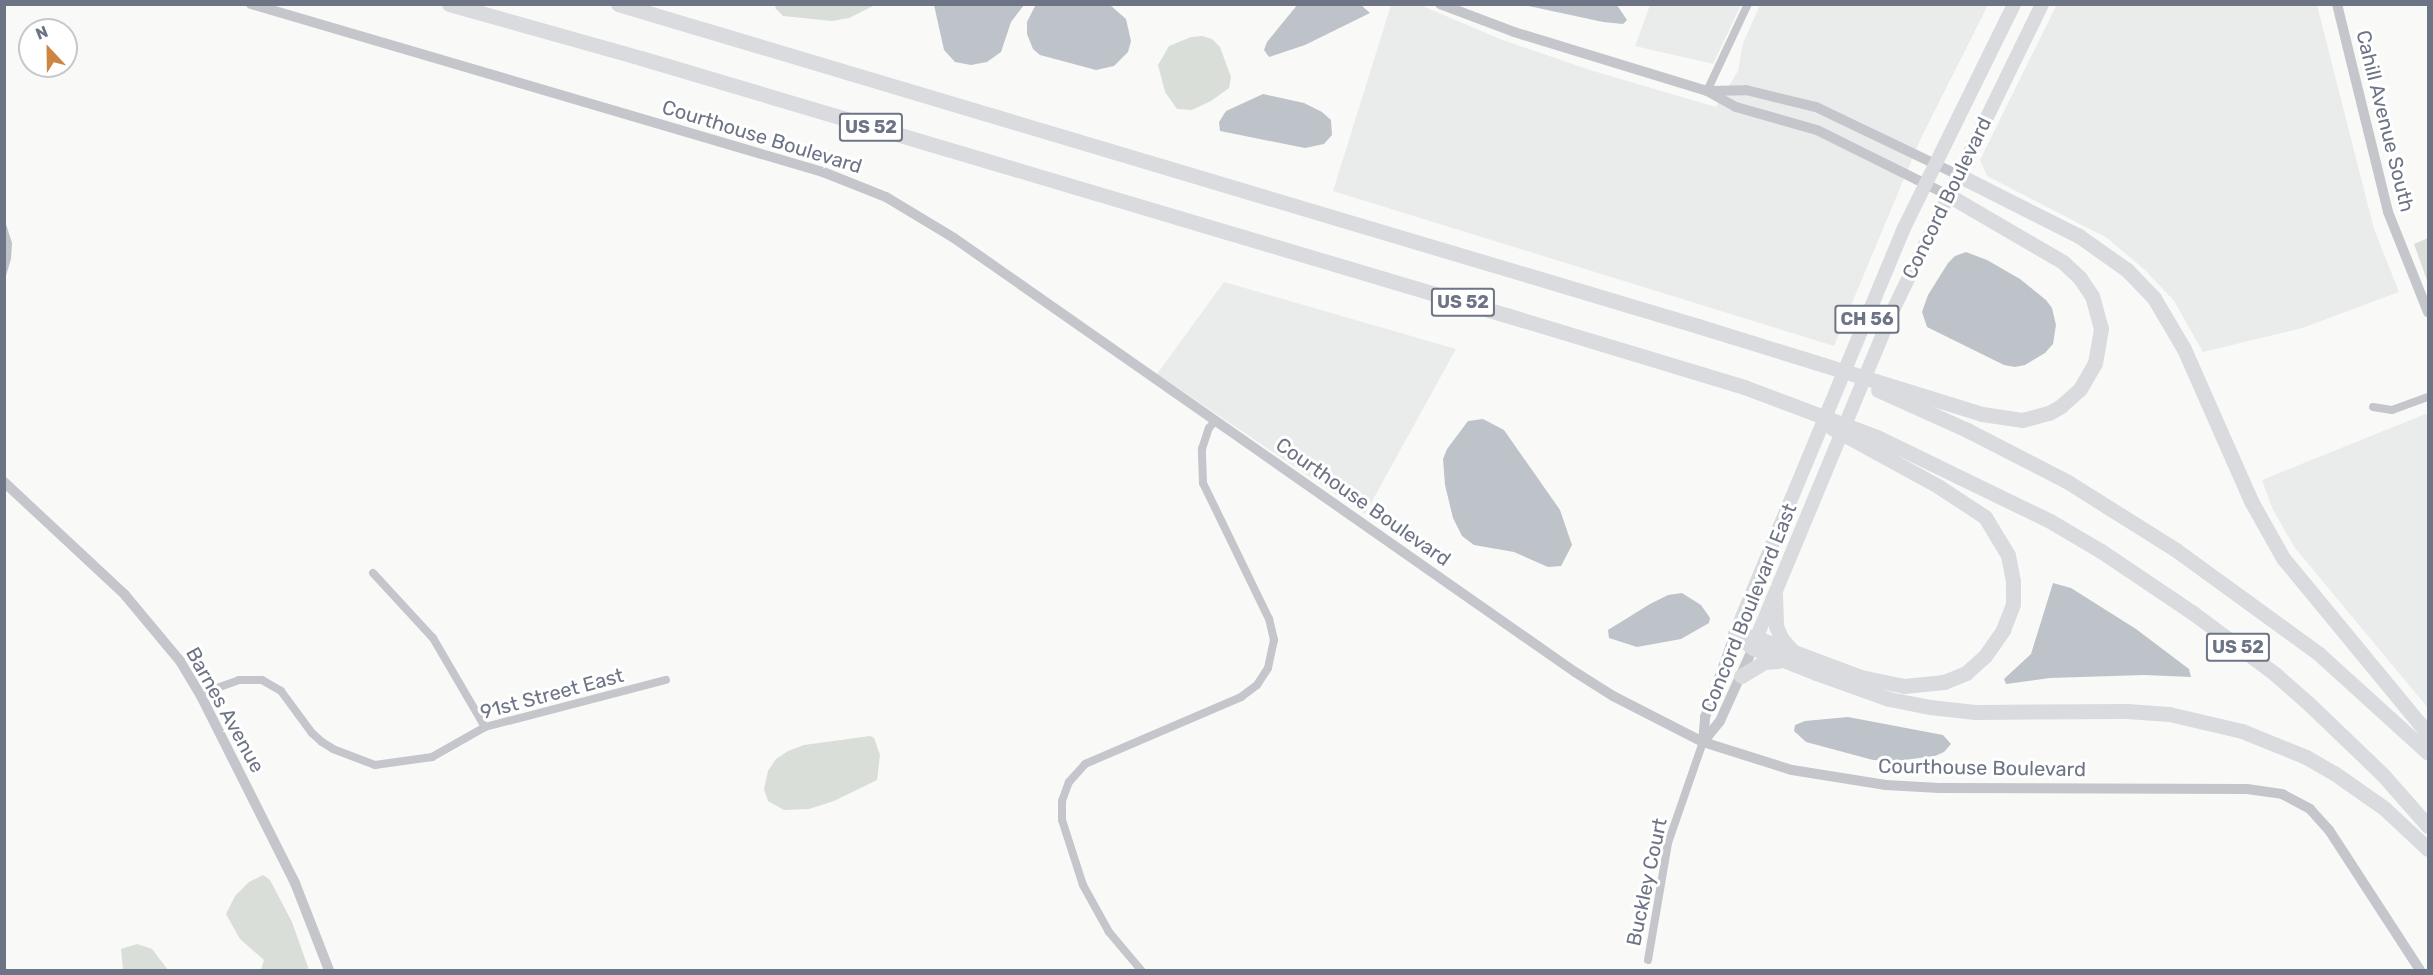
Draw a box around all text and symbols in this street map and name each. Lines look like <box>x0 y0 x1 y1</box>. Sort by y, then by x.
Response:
north arrow <box>18 18 78 78</box>
text: N <box>33 22 51 44</box>
street label: Cahill Avenue South <box>2351 27 2419 215</box>
street label: Courthouse Boulevard <box>659 95 865 179</box>
road number: US 52 <box>838 112 904 142</box>
street label: Concord Boulevard <box>1897 113 1997 283</box>
road number: US 52 <box>1430 287 1496 317</box>
road number: CH 56 <box>1834 304 1900 334</box>
street label: Courthouse Boulevard <box>1271 433 1455 571</box>
street label: Concord Boulevard East <box>1696 500 1802 716</box>
road number: US 52 <box>2205 632 2271 662</box>
street label: Barnes Avenue <box>180 643 270 777</box>
street label: 91st Street East <box>478 663 626 725</box>
street label: Courthouse Boulevard <box>1878 754 2086 782</box>
street label: Buckley Court <box>1622 816 1672 948</box>

